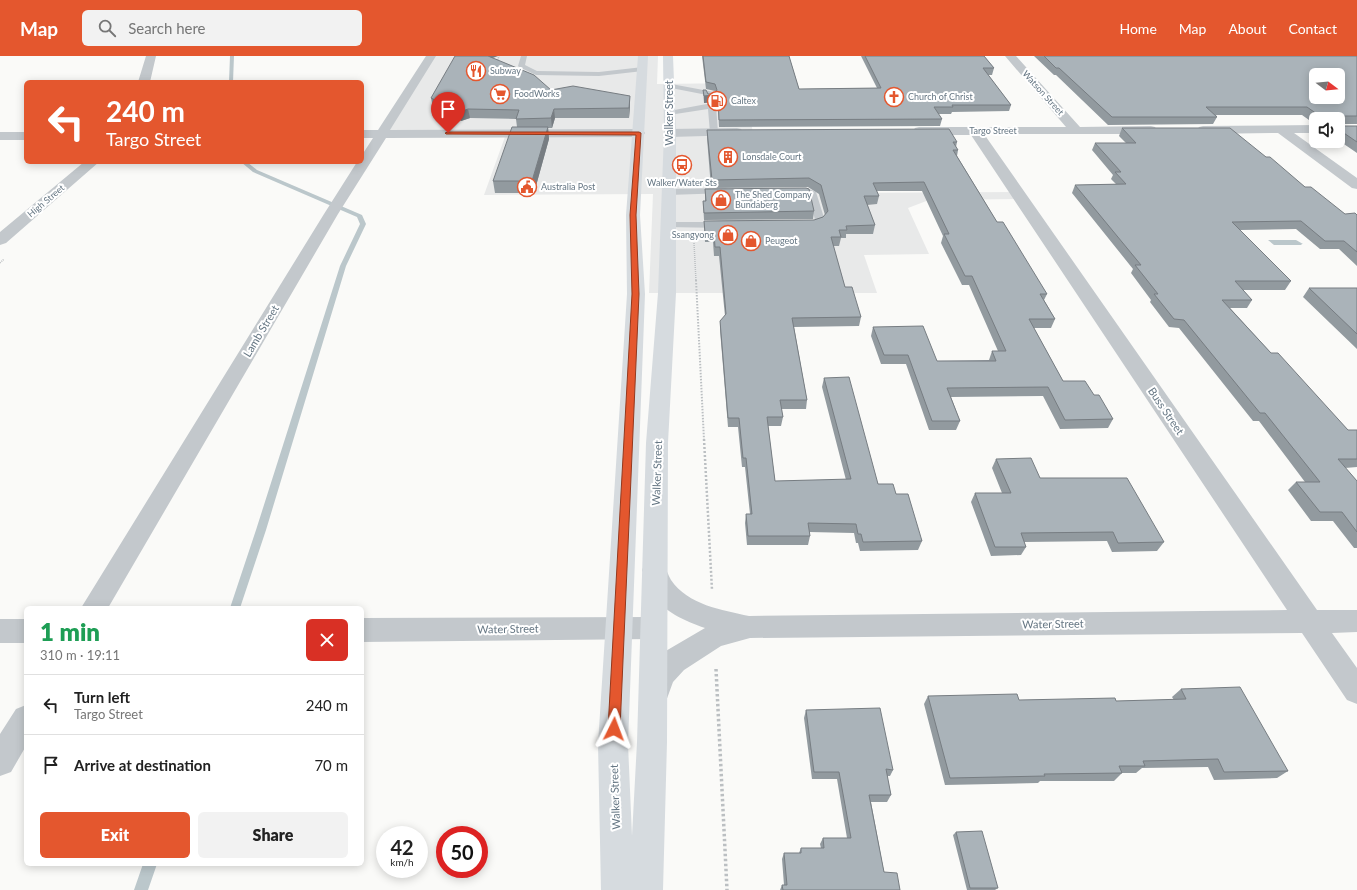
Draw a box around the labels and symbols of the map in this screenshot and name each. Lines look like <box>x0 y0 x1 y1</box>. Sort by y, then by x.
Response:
restaurant icon: Subway <box>465 60 487 82</box>
place label: Subway <box>490 65 521 76</box>
street label: Watson Street <box>1020 68 1067 118</box>
north arrow <box>1309 68 1345 104</box>
street label: Walker Street <box>662 80 675 146</box>
supermarket icon: FoodWorks <box>489 83 511 105</box>
church icon: Church of Christ <box>883 86 905 108</box>
place label: FoodWorks <box>514 88 560 99</box>
fuel station icon: Caltex <box>706 90 728 112</box>
place label: Church of Christ <box>908 91 973 102</box>
pin <box>431 92 465 133</box>
place label: Caltex <box>731 95 757 106</box>
street label: Targo Street <box>969 125 1018 136</box>
building icon: Lonsdale Court <box>717 146 739 168</box>
place label: Lonsdale Court <box>742 151 802 162</box>
bus stop icon: Walker/Water Sts <box>671 154 693 176</box>
public building icon: Australia Post <box>516 176 538 198</box>
place label: Walker/Water Sts <box>647 177 717 188</box>
place label: Australia Post <box>541 181 596 192</box>
street label: High Street <box>25 182 67 219</box>
shop icon: The Shed Company Bundaberg <box>710 189 732 211</box>
place label: The Shed Company Bundaberg <box>735 189 812 210</box>
shop icon: Ssangyong <box>717 224 739 246</box>
place label: Ssangyong <box>672 229 714 240</box>
shop icon: Peugeot <box>740 230 762 252</box>
place label: Peugeot <box>765 235 798 246</box>
street label: Lamb Street <box>240 302 281 359</box>
street label: Buss Street <box>1146 385 1187 437</box>
street label: Walker Street <box>649 440 664 506</box>
street label: Water Street <box>1022 616 1084 631</box>
street label: Water Street <box>477 621 539 636</box>
position arrow <box>593 708 635 750</box>
street label: Walker Street <box>607 764 622 830</box>
speed limit sign: 50 <box>436 826 488 878</box>

